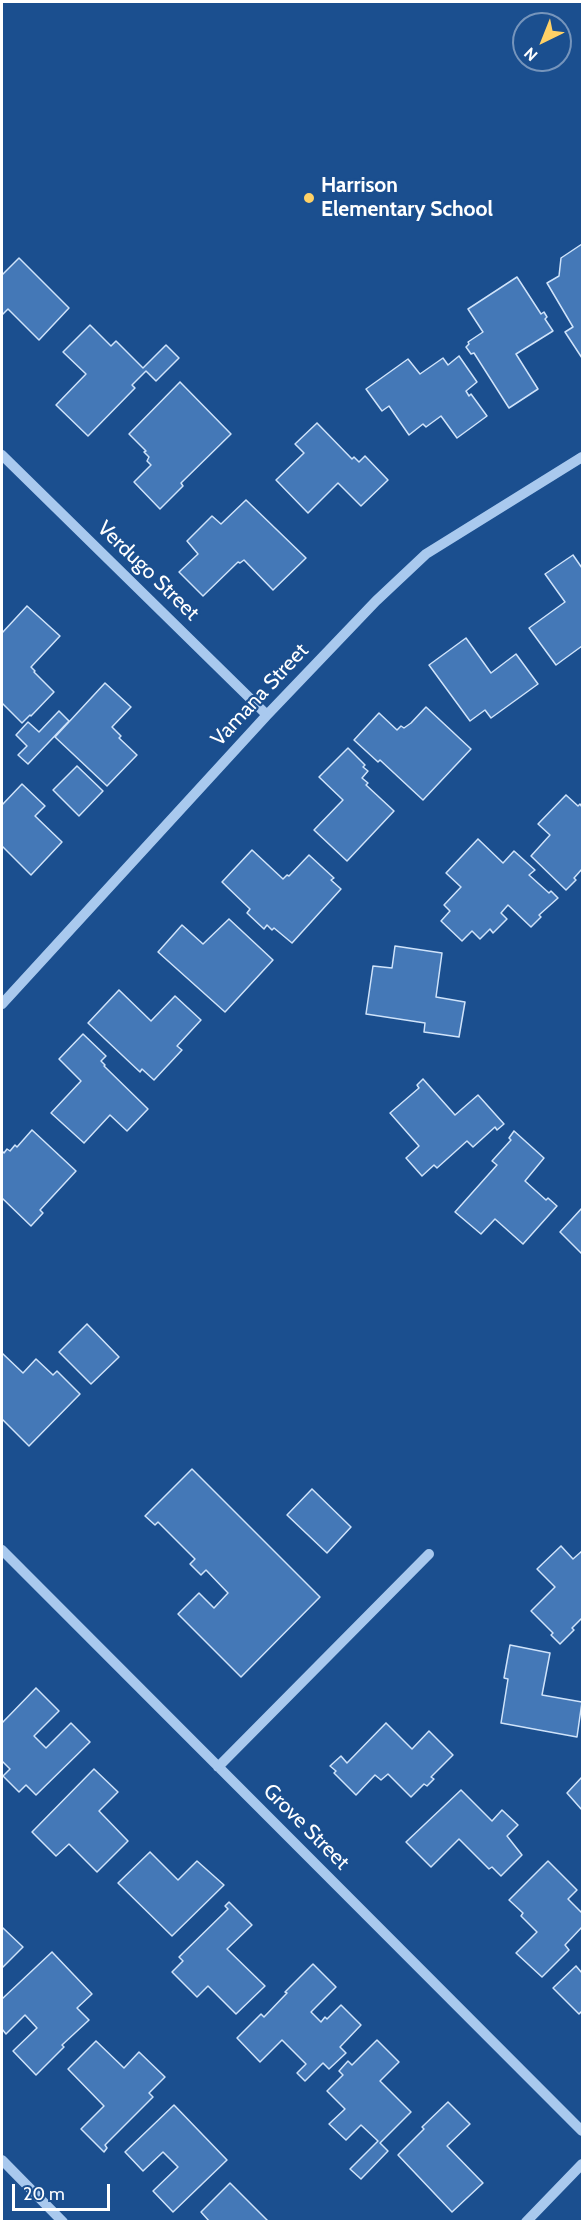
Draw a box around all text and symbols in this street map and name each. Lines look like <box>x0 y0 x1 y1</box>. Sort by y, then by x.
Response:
north arrow <box>512 12 572 72</box>
text: N <box>520 43 541 65</box>
place label: Harrison Elementary School <box>321 173 493 223</box>
marker: Harrison Elementary School <box>302 191 316 205</box>
street label: Verdugo Street <box>92 516 204 626</box>
street label: Vamana Street <box>206 638 314 752</box>
street label: Grove Street <box>258 1779 354 1875</box>
scale bar <box>15 2172 112 2210</box>
text: 20 m <box>23 2183 65 2205</box>

